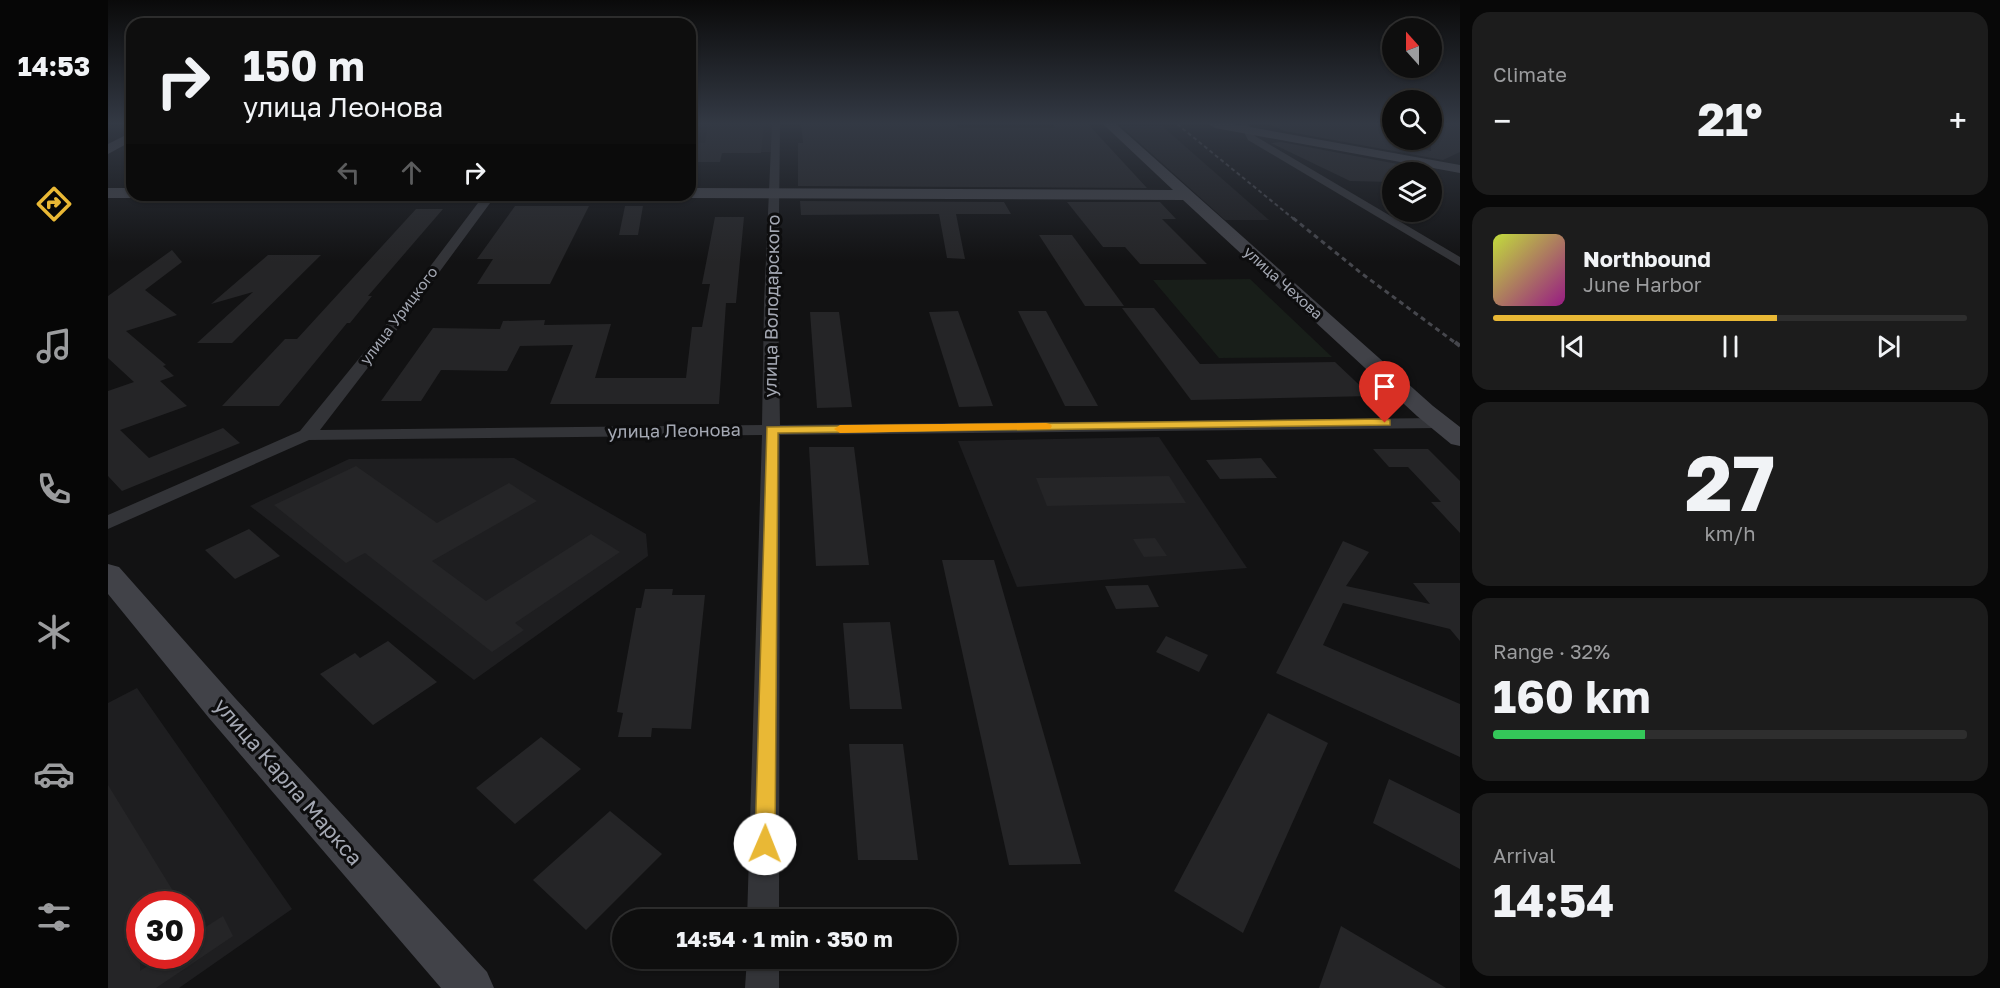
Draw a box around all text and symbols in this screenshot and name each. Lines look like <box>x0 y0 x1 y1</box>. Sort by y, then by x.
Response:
north arrow <box>1382 18 1442 78</box>
map controls <box>1382 18 1442 222</box>
text: 150 m <box>243 40 365 90</box>
icon: right <box>144 42 222 120</box>
text: 14:53 <box>18 50 90 82</box>
text: Climate <box>1493 62 1567 86</box>
button: search <box>1382 90 1442 150</box>
text: улица Леонова <box>243 91 443 123</box>
text: 21° <box>1697 92 1763 146</box>
text: − <box>1493 101 1511 140</box>
text: + <box>1949 101 1967 140</box>
icon: left <box>332 156 365 189</box>
icon: ahead <box>395 156 428 189</box>
icon: right <box>458 156 491 189</box>
button: layers <box>1382 162 1442 222</box>
icon: directions <box>33 183 75 225</box>
street label: улица Володарского <box>758 214 784 398</box>
street label: улица Чехова <box>1240 242 1327 322</box>
text: Northbound <box>1583 245 1711 272</box>
street label: улица Урицкого <box>356 263 441 368</box>
text: June Harbor <box>1583 272 1702 296</box>
icon: music <box>33 325 75 367</box>
icon: previous <box>1556 330 1589 363</box>
icon: pause <box>1714 330 1747 363</box>
icon: next <box>1872 330 1905 363</box>
pin <box>1359 361 1410 423</box>
icon: arrive <box>1368 370 1401 403</box>
street label: улица Леонова <box>607 418 741 442</box>
text: 27 <box>1685 435 1775 528</box>
icon: phone <box>33 468 75 510</box>
text: km/h <box>1705 521 1755 545</box>
icon: climate <box>33 611 75 653</box>
text: Range · 32% <box>1493 639 1610 663</box>
text: 160 km <box>1493 669 1651 723</box>
street label: улица Карла Маркса <box>209 692 368 870</box>
icon: car <box>33 753 75 795</box>
position arrow <box>733 812 797 876</box>
text: Arrival <box>1493 843 1556 867</box>
text: 14:54 <box>1493 873 1614 927</box>
speed limit sign: 30 <box>126 891 204 969</box>
icon: filters <box>33 896 75 938</box>
text: 14:54 · 1 min · 350 m <box>676 925 893 952</box>

